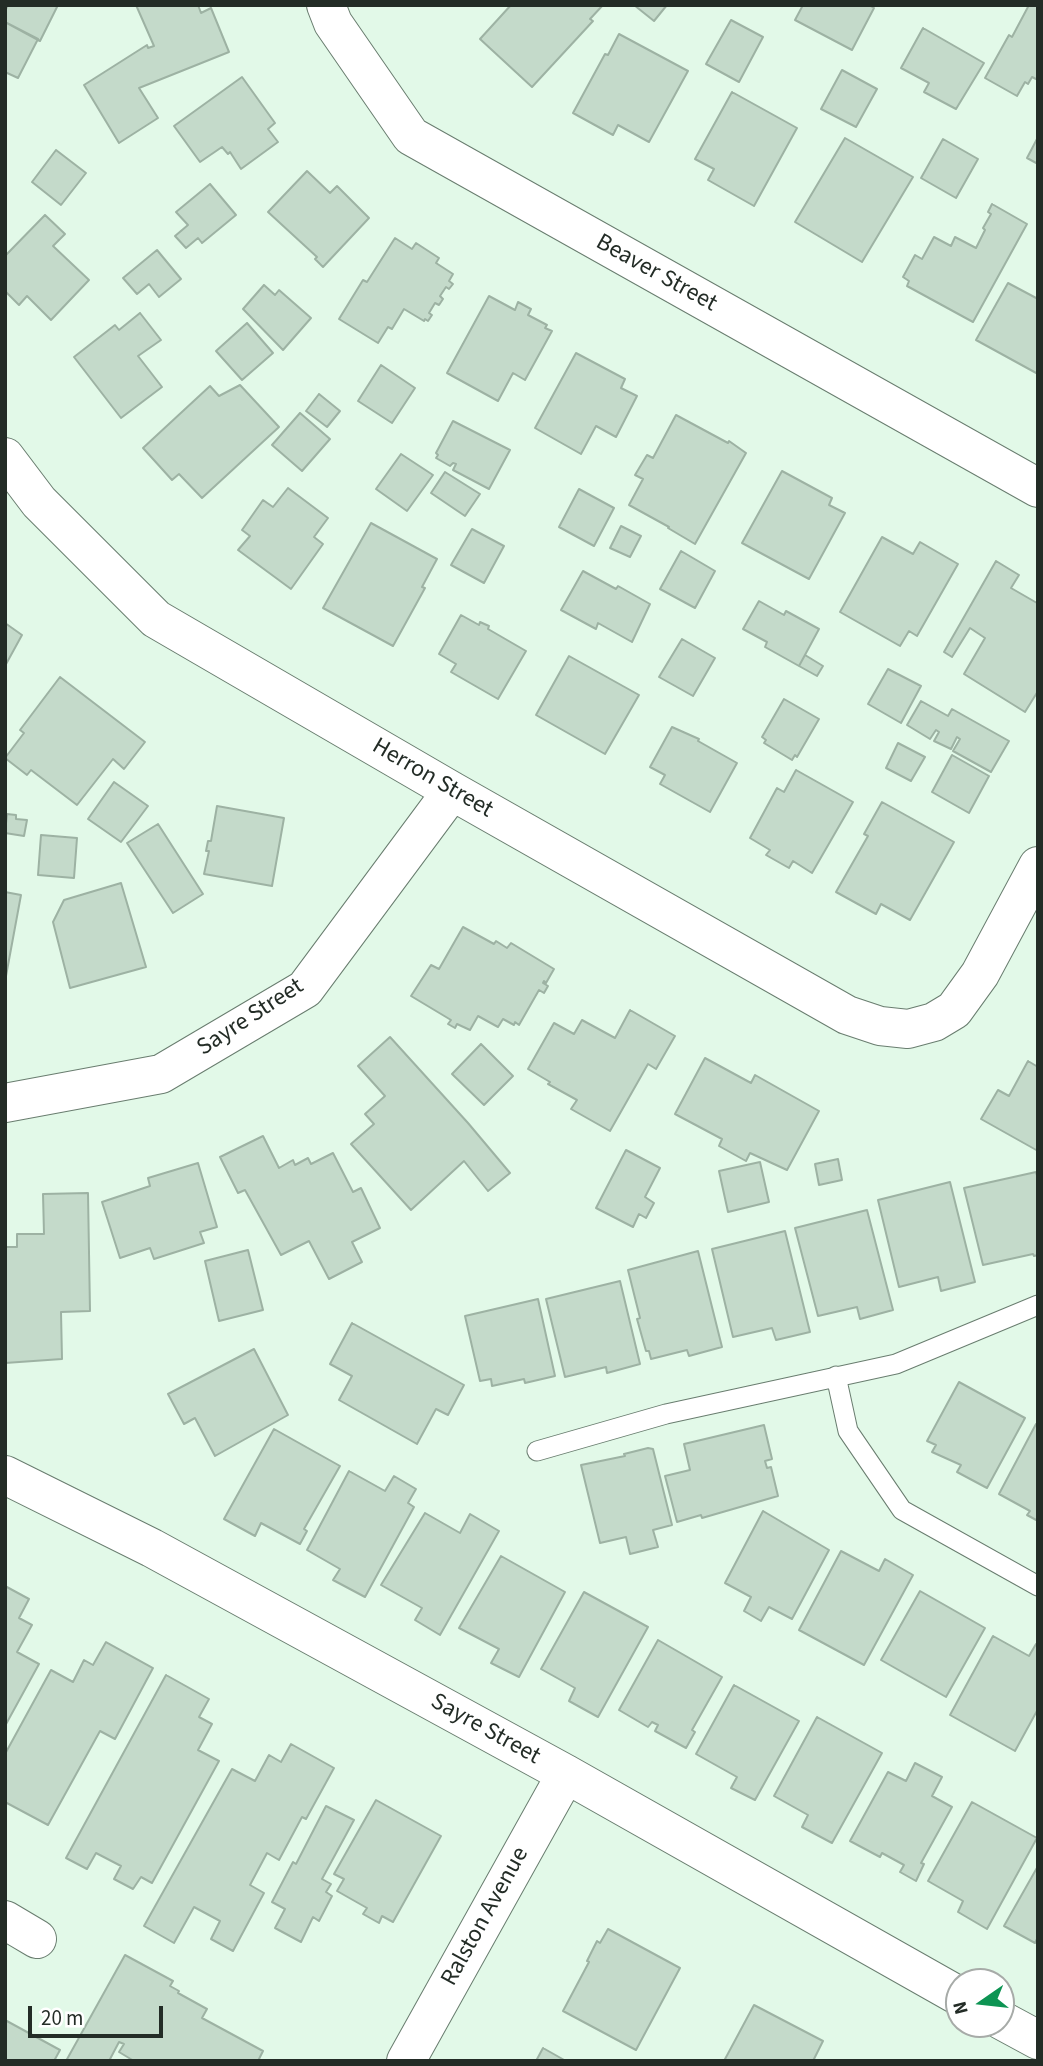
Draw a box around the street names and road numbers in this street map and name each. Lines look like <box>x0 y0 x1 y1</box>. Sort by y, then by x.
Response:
street label: Beaver Street <box>590 229 722 319</box>
street label: Herron Street <box>366 733 498 825</box>
street label: Sayre Street <box>192 973 310 1063</box>
street label: Sayre Street <box>425 1688 545 1772</box>
street label: Ralston Avenue <box>436 1843 536 1991</box>

